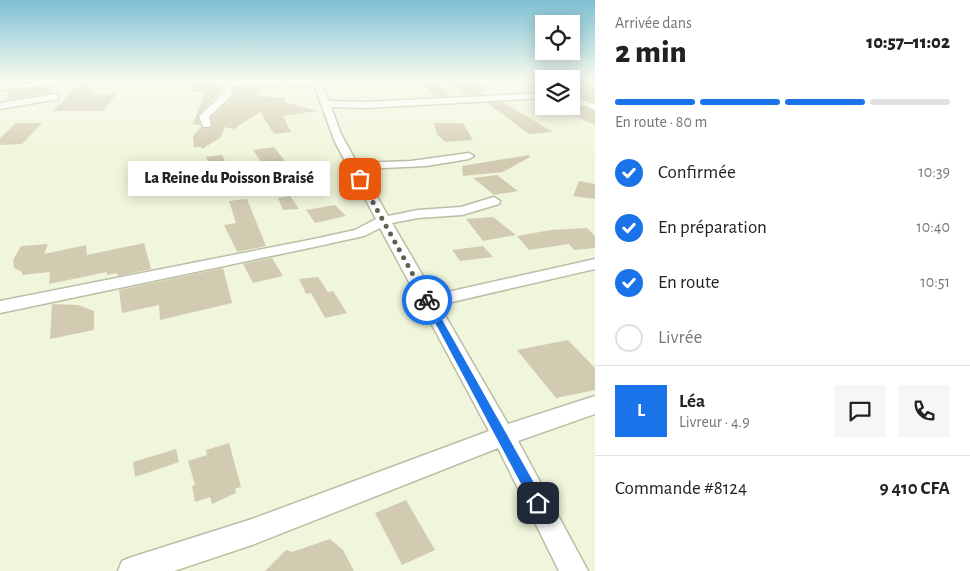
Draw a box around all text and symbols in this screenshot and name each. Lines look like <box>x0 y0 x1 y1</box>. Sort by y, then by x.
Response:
map controls <box>535 15 580 115</box>
button: locate <box>535 15 580 60</box>
text: Arrivée dans <box>615 15 692 31</box>
text: 10:57–11:02 <box>866 33 950 52</box>
text: 2 min <box>615 36 687 68</box>
button: layers <box>535 70 580 115</box>
text: En route · 80 m <box>615 114 707 130</box>
pin <box>339 158 381 200</box>
icon: check <box>615 159 643 187</box>
callout: La Reine du Poisson Braisé <box>128 162 330 196</box>
text: Confirmée <box>658 163 736 182</box>
text: 10:39 <box>918 164 950 180</box>
icon: bag <box>346 165 374 193</box>
text: La Reine du Poisson Braisé <box>144 170 314 186</box>
icon: check <box>615 214 643 242</box>
text: En préparation <box>658 218 767 237</box>
text: 10:40 <box>916 219 950 235</box>
icon: check <box>615 269 643 297</box>
text: En route <box>658 273 720 292</box>
text: 10:51 <box>920 274 950 290</box>
courier <box>402 275 452 325</box>
icon: bike <box>413 286 441 314</box>
text: Livrée <box>658 328 702 347</box>
button: chat <box>834 385 886 437</box>
button: phone <box>898 385 950 437</box>
text: Léa <box>679 392 705 411</box>
text: L <box>637 401 645 420</box>
text: Livreur · 4.9 <box>679 414 750 430</box>
text: Commande #8124 <box>615 479 747 498</box>
text: 9 410 CFA <box>879 479 950 498</box>
pin <box>517 482 559 524</box>
icon: home <box>524 489 552 517</box>

